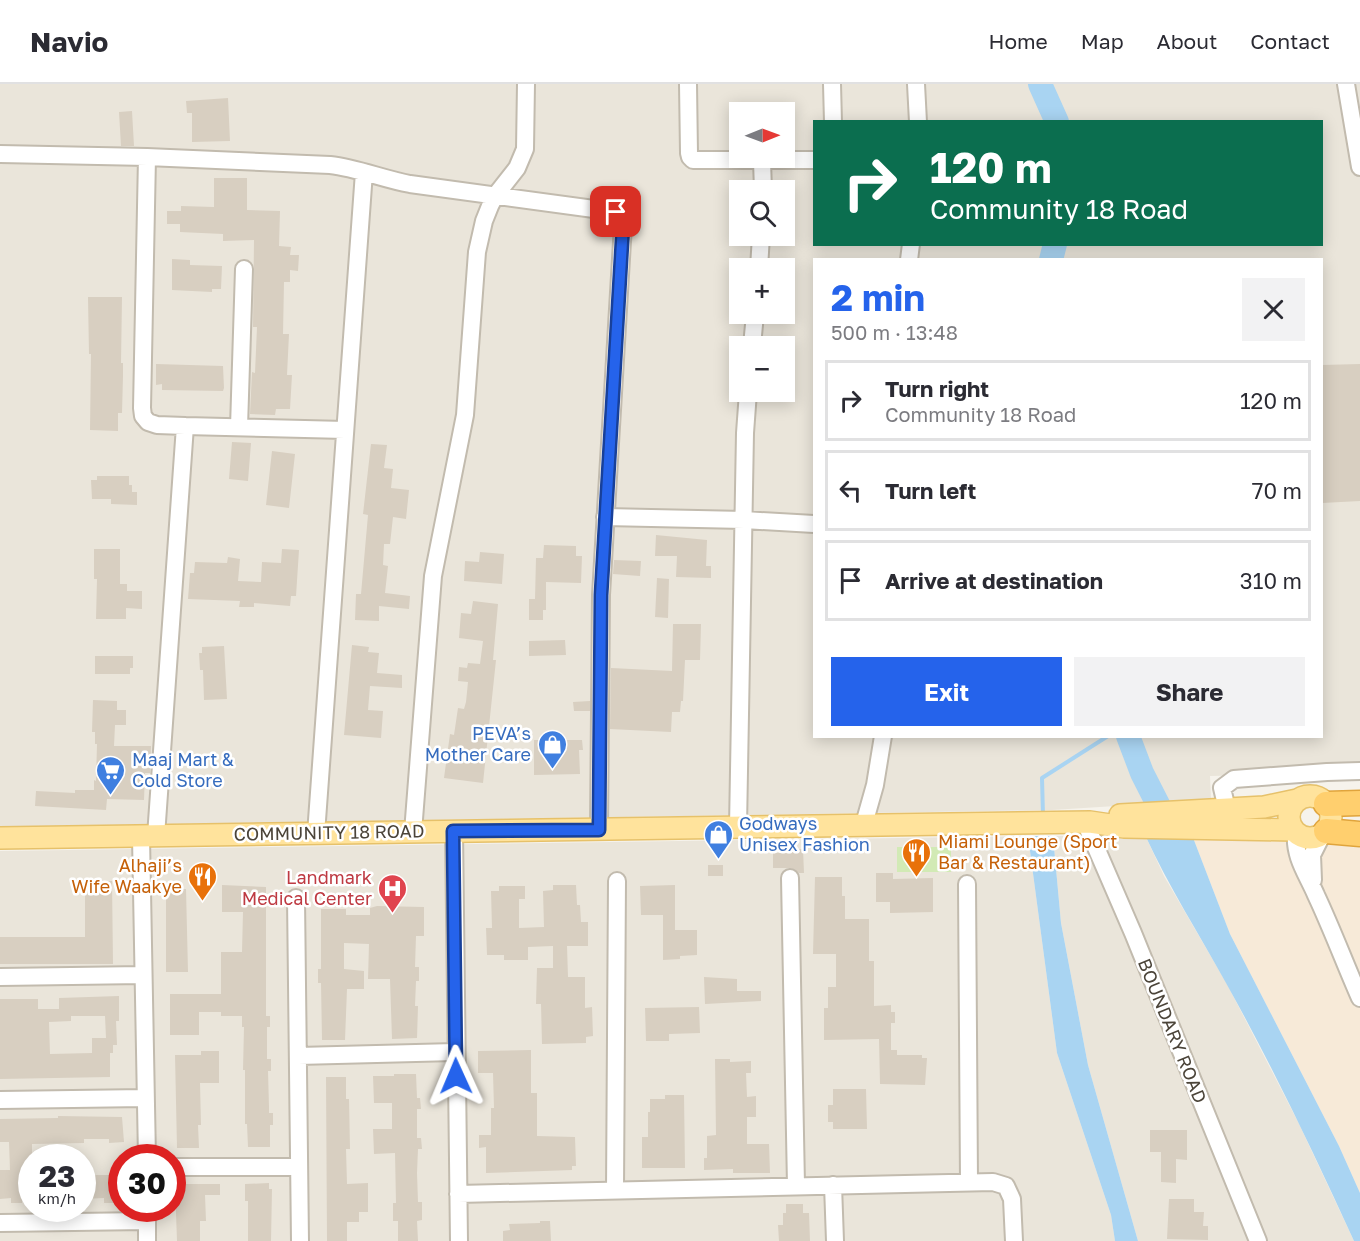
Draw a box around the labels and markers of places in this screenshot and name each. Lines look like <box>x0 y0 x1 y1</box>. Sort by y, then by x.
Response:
pin <box>590 186 641 237</box>
place label: PEVA’s Mother Care <box>425 722 531 765</box>
shop icon: PEVA’s Mother Care <box>536 728 568 770</box>
place label: Maaj Mart & Cold Store <box>132 748 234 791</box>
supermarket icon: Maaj Mart & Cold Store <box>95 754 127 796</box>
place label: Godways Unisex Fashion <box>739 812 870 855</box>
shop icon: Godways Unisex Fashion <box>702 818 734 860</box>
place label: Miami Lounge (Sport Bar & Restaurant) <box>938 830 1117 873</box>
restaurant icon: Miami Lounge (Sport Bar & Restaurant) <box>901 836 933 878</box>
place label: Alhaji’s Wife Waakye <box>71 854 182 897</box>
restaurant icon: Alhaji’s Wife Waakye <box>187 860 219 902</box>
place label: Landmark Medical Center <box>242 866 372 909</box>
hospital icon: Landmark Medical Center <box>377 872 409 914</box>

